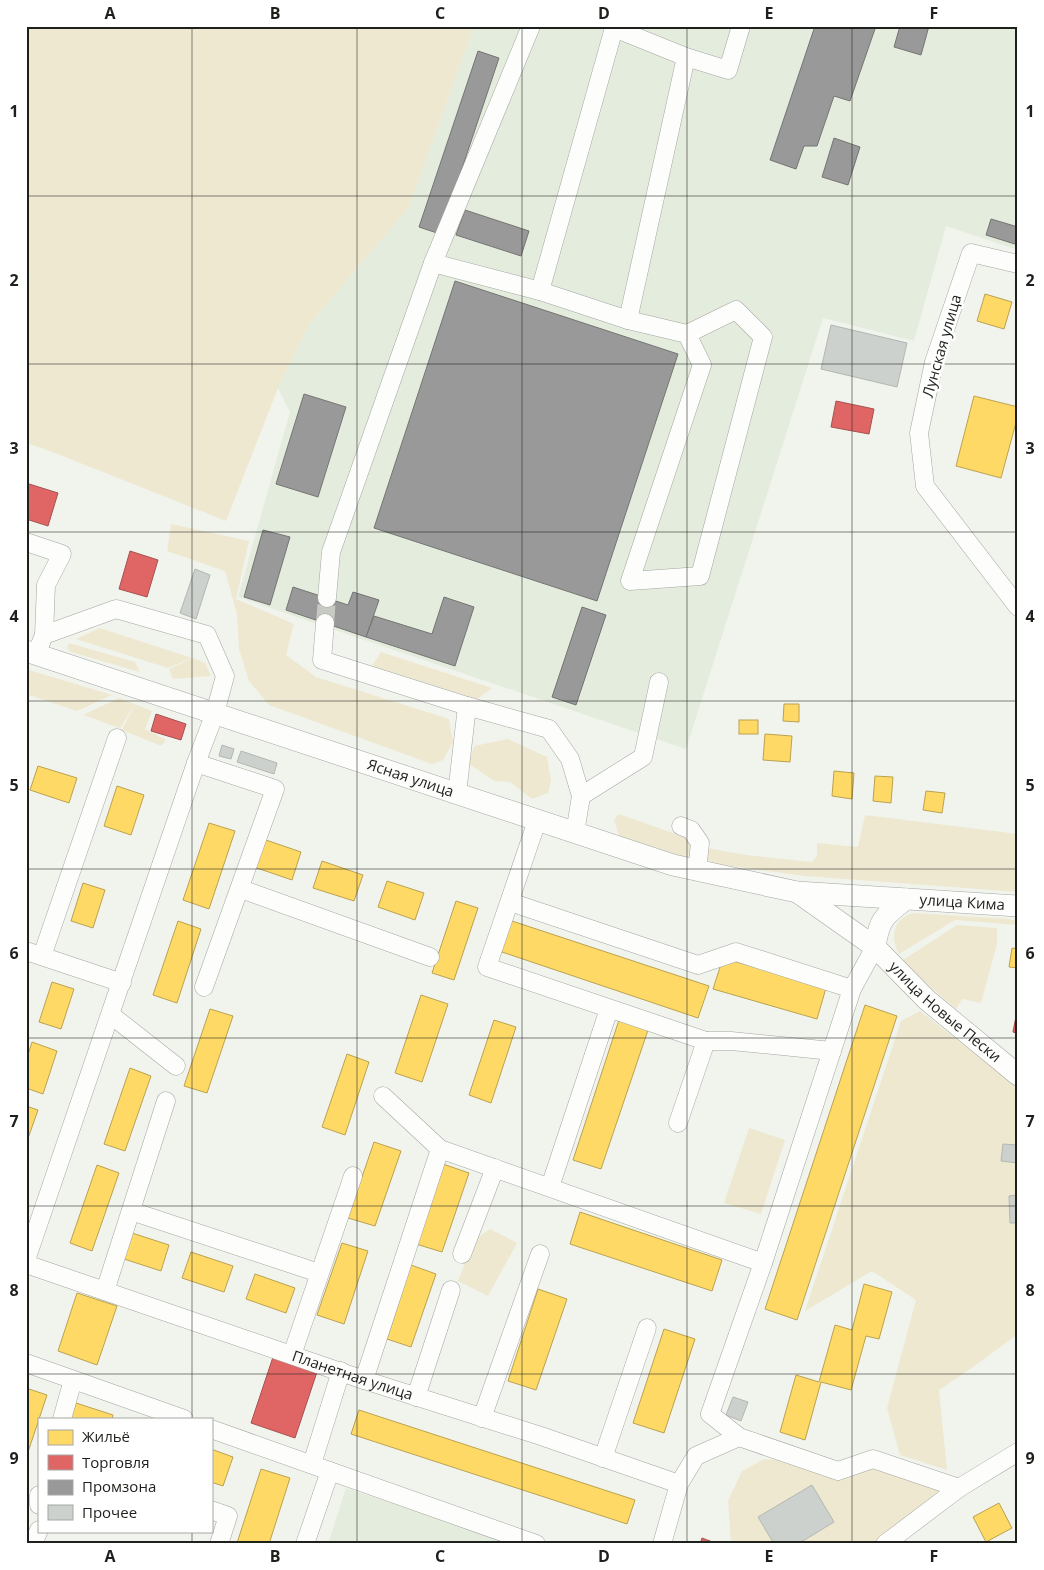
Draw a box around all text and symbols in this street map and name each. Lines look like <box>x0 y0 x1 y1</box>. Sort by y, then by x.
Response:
text: A <box>104 2 116 24</box>
text: B <box>270 2 280 24</box>
text: C <box>435 2 445 24</box>
text: D <box>598 2 610 24</box>
text: E <box>765 2 774 24</box>
text: F <box>930 2 938 24</box>
text: 1 <box>9 100 19 122</box>
text: 1 <box>1025 100 1035 122</box>
text: 2 <box>9 269 19 291</box>
text: 2 <box>1025 269 1035 291</box>
street label: Лунская улица <box>917 292 965 400</box>
text: 3 <box>9 437 19 459</box>
text: 3 <box>1025 437 1035 459</box>
text: 4 <box>9 605 19 627</box>
text: 4 <box>1025 605 1035 627</box>
street label: Ясная улица <box>365 754 457 801</box>
text: 5 <box>9 774 19 796</box>
text: 5 <box>1025 774 1035 796</box>
street label: улица Кима <box>919 889 1006 914</box>
text: 6 <box>9 942 19 964</box>
text: 6 <box>1025 942 1035 964</box>
street label: улица Новые Пески <box>885 956 1006 1066</box>
text: 7 <box>9 1110 19 1132</box>
text: 7 <box>1025 1110 1035 1132</box>
text: 8 <box>9 1279 19 1301</box>
text: 8 <box>1025 1279 1035 1301</box>
street label: Планетная улица <box>290 1345 416 1404</box>
legend <box>38 1418 212 1532</box>
text: Жильё <box>82 1426 130 1446</box>
text: 9 <box>9 1447 19 1469</box>
text: 9 <box>1025 1447 1035 1469</box>
text: Торговля <box>82 1452 149 1472</box>
text: Промзона <box>82 1476 156 1496</box>
text: Прочее <box>82 1502 137 1522</box>
text: A <box>104 1545 116 1567</box>
text: B <box>270 1545 280 1567</box>
text: C <box>435 1545 445 1567</box>
text: D <box>598 1545 610 1567</box>
text: E <box>765 1545 774 1567</box>
text: F <box>930 1545 938 1567</box>

